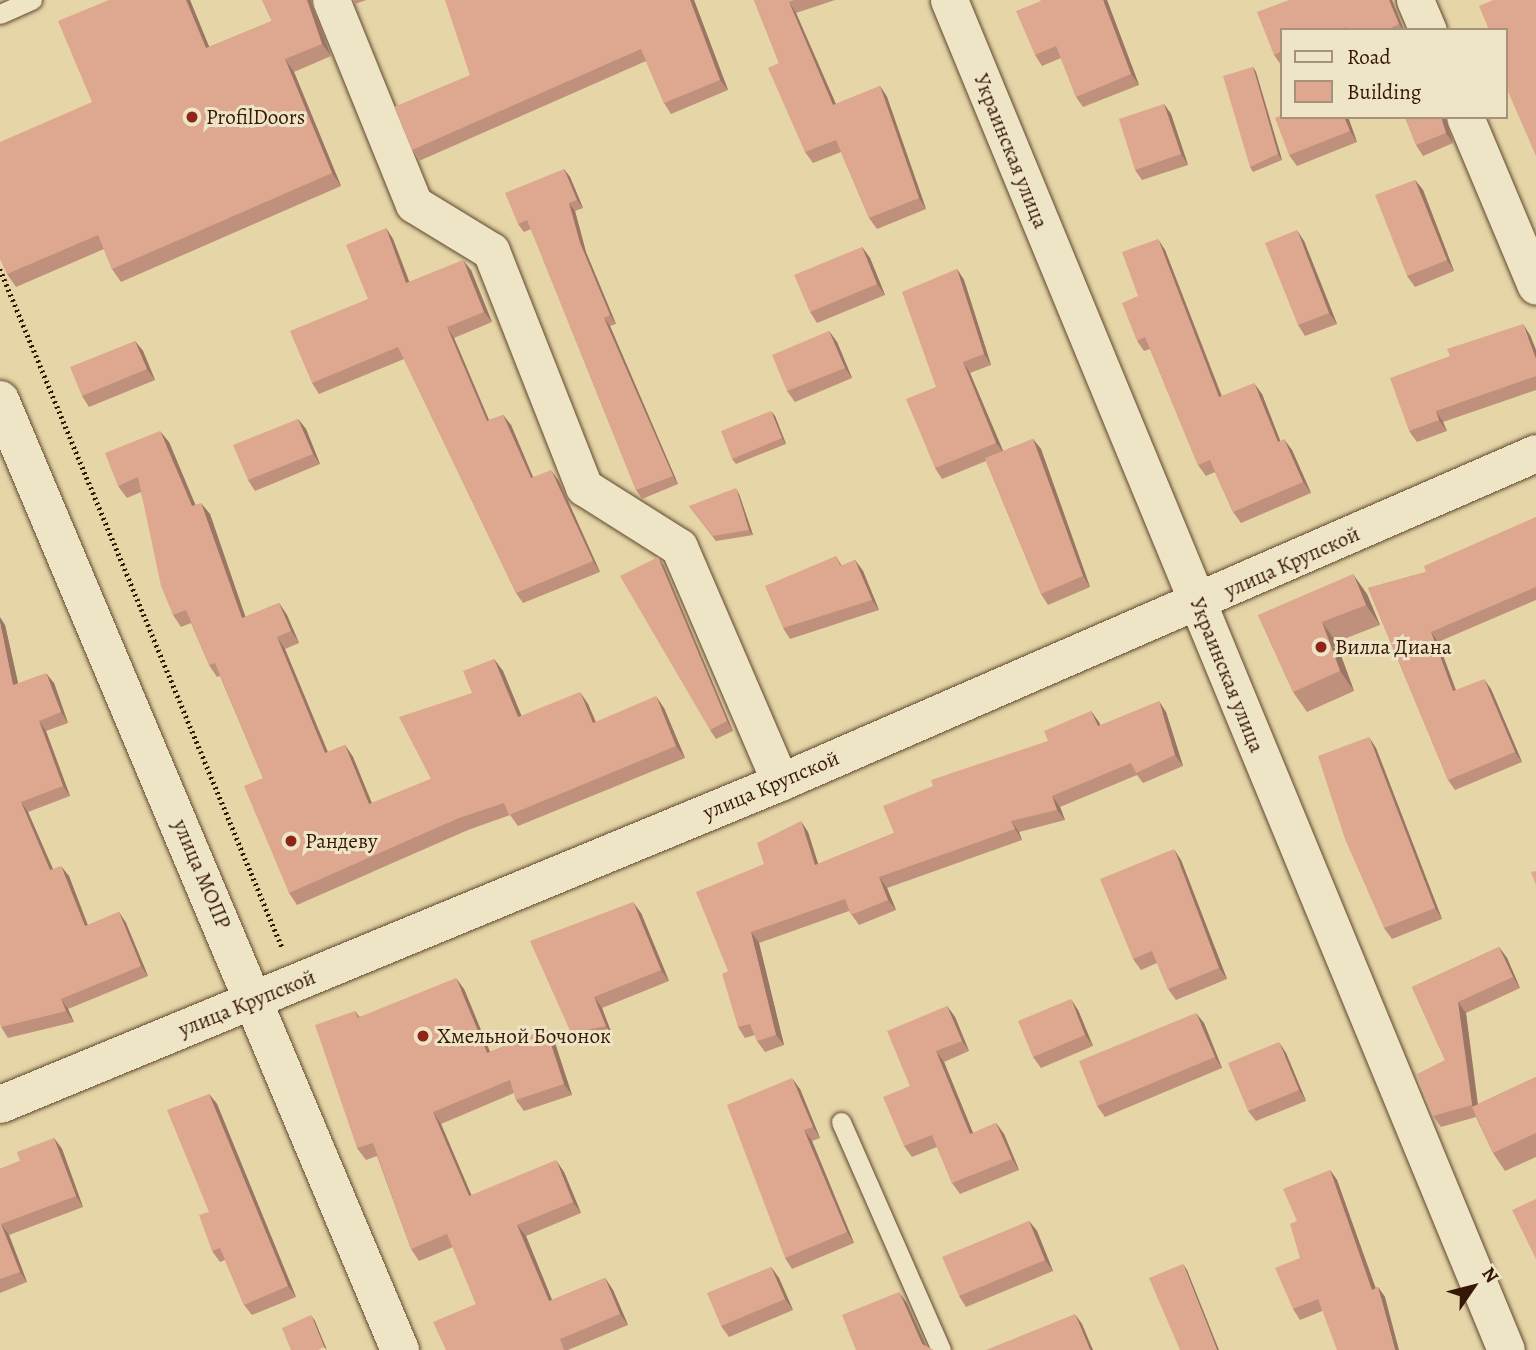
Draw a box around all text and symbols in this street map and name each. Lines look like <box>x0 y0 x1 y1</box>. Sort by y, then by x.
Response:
legend <box>1280 28 1508 119</box>
text: Road <box>1347 43 1391 71</box>
street label: Украинская улица <box>968 70 1054 232</box>
text: Building <box>1347 78 1421 106</box>
place label: ProfilDoors <box>206 104 305 130</box>
marker: ProfilDoors <box>184 109 200 125</box>
street label: улица Крупской <box>1220 521 1364 603</box>
street label: Украинская улица <box>1184 594 1270 756</box>
place label: Вилла Диана <box>1335 634 1452 660</box>
marker: Вилла Диана <box>1313 639 1329 655</box>
street label: улица Крупской <box>699 745 843 825</box>
street label: улица МОПР <box>168 816 236 932</box>
place label: Рандеву <box>305 828 377 854</box>
marker: Рандеву <box>283 833 299 849</box>
street label: улица Крупской <box>175 964 319 1042</box>
place label: Хмельной Бочонок <box>437 1023 611 1049</box>
marker: Хмельной Бочонок <box>415 1028 431 1044</box>
north arrow <box>1438 1252 1508 1322</box>
text: N <box>1476 1262 1505 1288</box>

